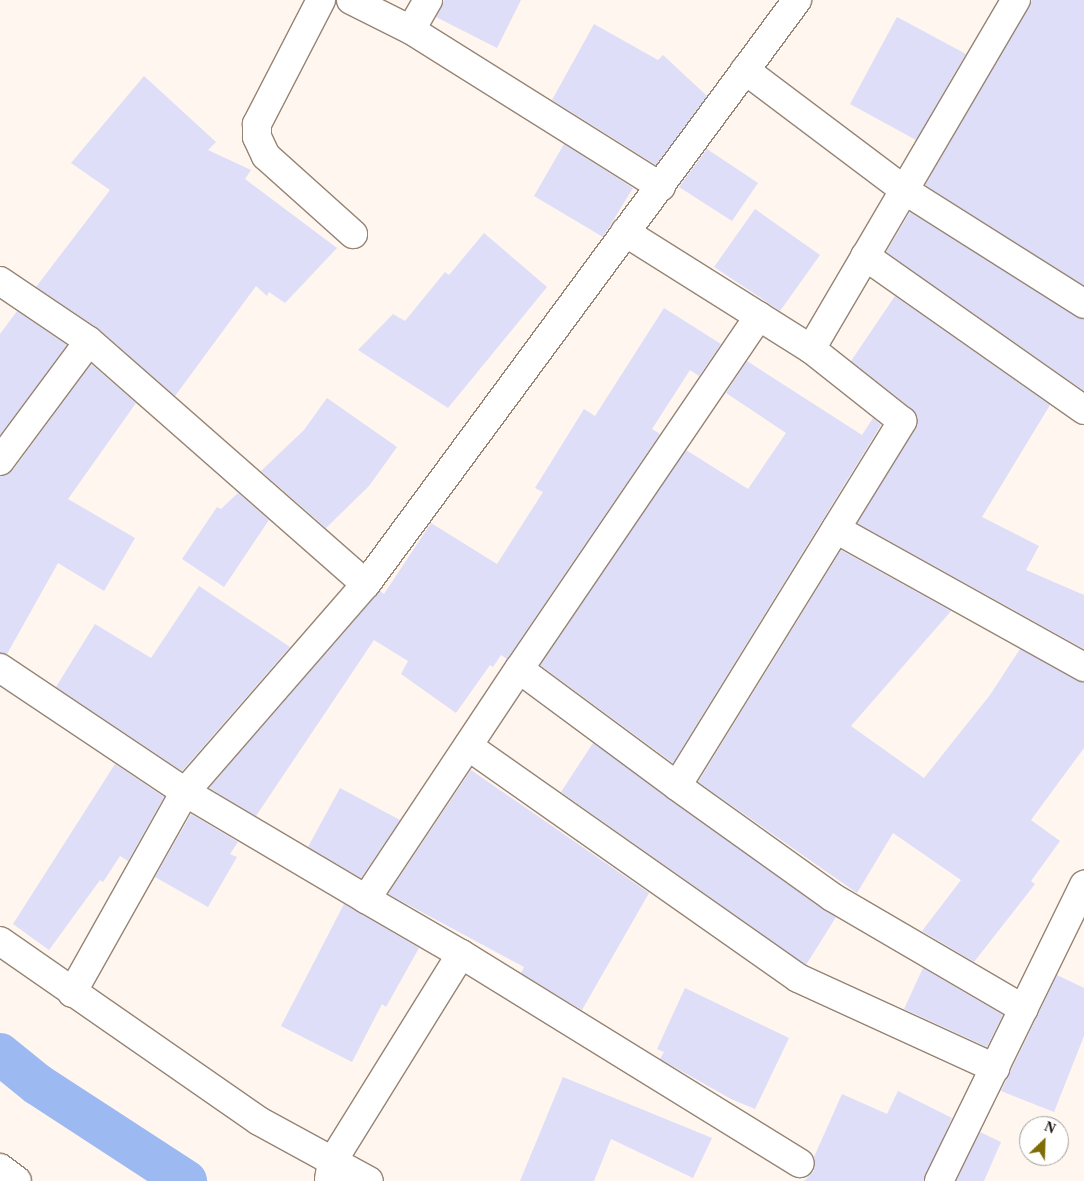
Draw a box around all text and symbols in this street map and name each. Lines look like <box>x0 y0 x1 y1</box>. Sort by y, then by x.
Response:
north arrow <box>1019 1116 1069 1166</box>
text: N <box>1042 1119 1058 1137</box>

